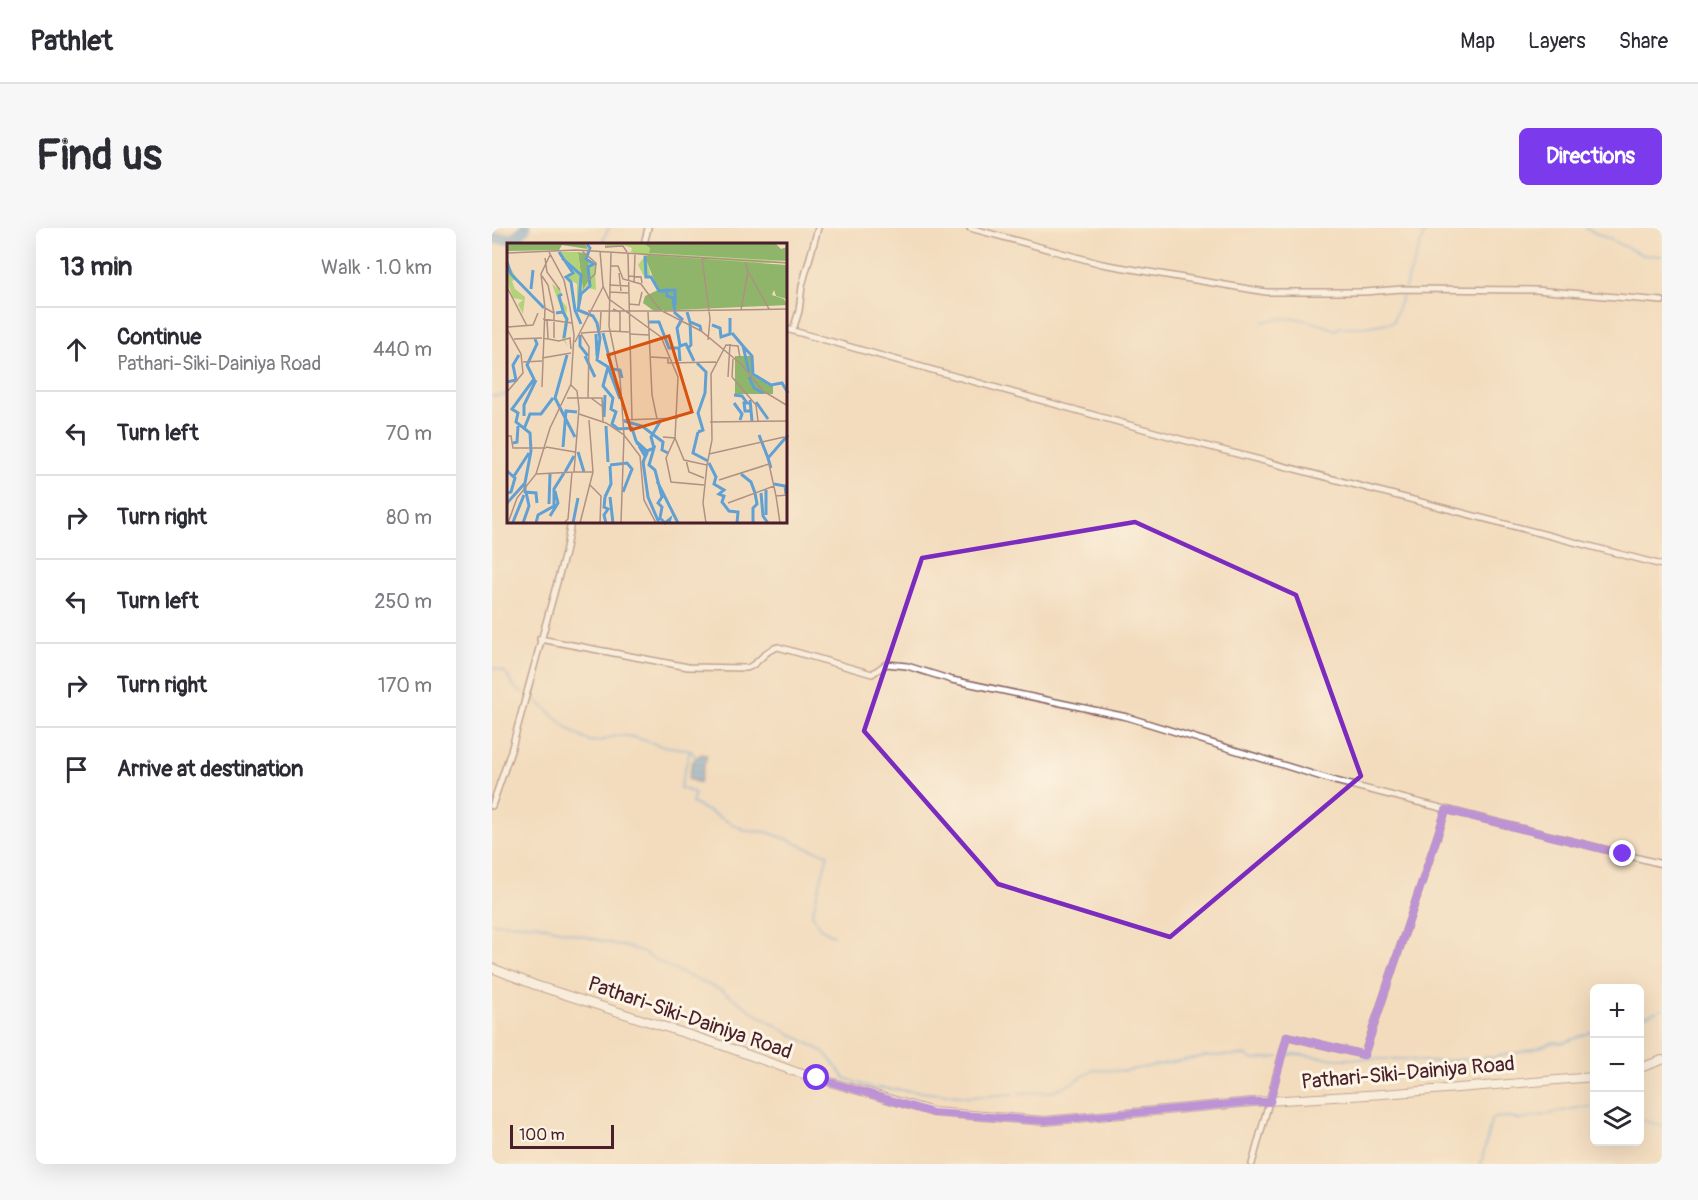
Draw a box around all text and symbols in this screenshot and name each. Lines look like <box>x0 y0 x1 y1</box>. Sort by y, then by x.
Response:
text: Pathlet <box>30 24 113 59</box>
text: Map <box>1460 28 1495 55</box>
text: Layers <box>1528 28 1586 55</box>
text: Share <box>1619 28 1668 55</box>
button: Directions <box>1519 128 1662 185</box>
text: Find us <box>36 130 162 182</box>
inset map <box>507 243 788 524</box>
text: 13 min <box>60 251 133 283</box>
text: Walk · 1.0 km <box>321 255 432 280</box>
text: Continue <box>117 323 201 351</box>
icon: ahead <box>60 333 93 366</box>
text: 440 m <box>373 337 432 362</box>
text: Pathari-Siki-Dainiya Road <box>117 351 321 376</box>
icon: left <box>60 417 93 450</box>
text: Turn left <box>117 419 199 447</box>
text: 70 m <box>386 421 432 446</box>
icon: right <box>60 501 93 534</box>
text: Turn right <box>117 503 207 531</box>
text: 80 m <box>386 505 432 530</box>
icon: left <box>60 585 93 618</box>
text: Turn left <box>117 587 199 615</box>
text: 250 m <box>374 589 432 614</box>
icon: right <box>60 669 93 702</box>
text: Turn right <box>117 671 207 699</box>
text: 170 m <box>378 673 432 698</box>
icon: arrive <box>60 753 93 786</box>
text: Arrive at destination <box>117 755 303 783</box>
route end <box>1609 840 1635 866</box>
street label: Pathari-Siki-Dainiya Road <box>584 970 796 1066</box>
map controls <box>1590 984 1644 1146</box>
button: + <box>1590 984 1644 1038</box>
button: − <box>1590 1038 1644 1092</box>
street label: Pathari-Siki-Dainiya Road <box>1300 1050 1516 1096</box>
route start <box>803 1064 829 1090</box>
button: layers <box>1590 1092 1644 1146</box>
scale bar <box>510 1122 614 1150</box>
text: 100 m <box>519 1125 565 1145</box>

